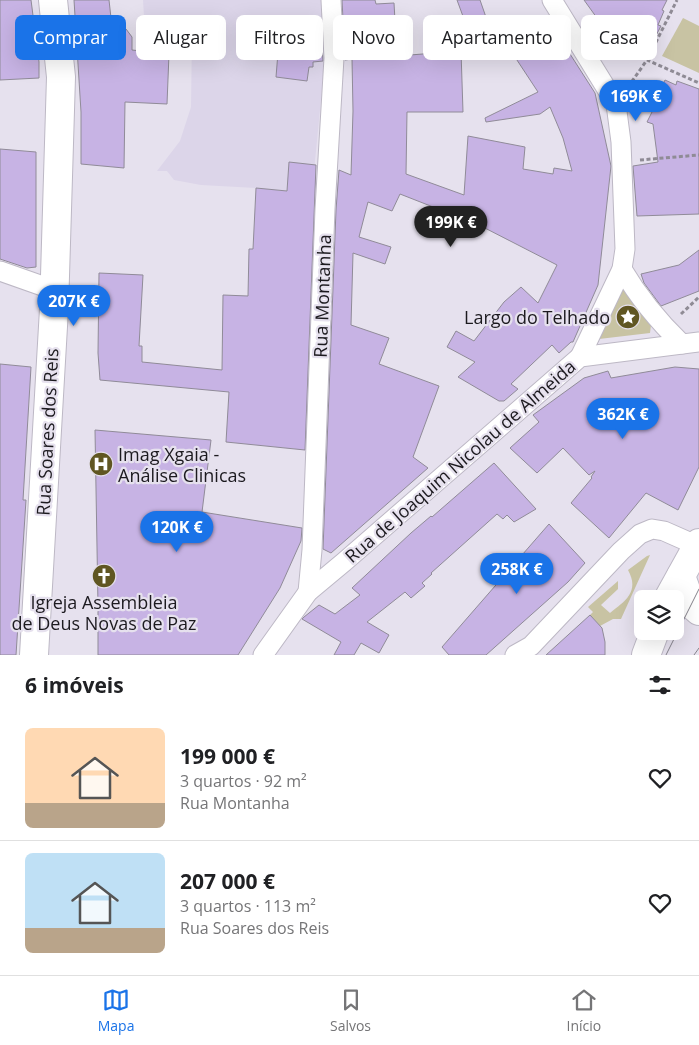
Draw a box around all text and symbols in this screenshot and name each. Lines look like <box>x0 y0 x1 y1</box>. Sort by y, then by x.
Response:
chip: Comprar <box>15 15 126 60</box>
chip: Alugar <box>136 15 226 60</box>
chip: Filtros <box>236 15 323 60</box>
chip: Novo <box>333 15 413 60</box>
chip: Apartamento <box>423 15 571 60</box>
chip: Casa <box>581 15 657 60</box>
pin: 169K € <box>595 80 677 122</box>
text: 169K € <box>610 85 662 107</box>
pin: 199K € <box>410 206 492 248</box>
text: 199K € <box>425 211 477 233</box>
street label: Rua Montanha <box>308 234 336 358</box>
pin: 207K € <box>33 284 115 327</box>
text: 207K € <box>48 290 100 312</box>
place icon: Largo do Telhado <box>615 304 641 330</box>
place label: Largo do Telhado <box>464 305 610 329</box>
street label: Rua Soares dos Reis <box>31 348 63 516</box>
street label: Rua de Joaquim Nicolau de Almeida <box>340 354 580 568</box>
pin: 362K € <box>582 398 664 440</box>
text: 362K € <box>597 403 649 425</box>
place label: Imag Xgaia - Análise Clinicas <box>118 442 246 487</box>
hospital icon: Imag Xgaia - Análise Clinicas <box>88 451 114 477</box>
pin: 120K € <box>136 510 218 553</box>
text: 120K € <box>151 516 203 538</box>
pin: 258K € <box>476 552 558 595</box>
text: 258K € <box>491 558 543 580</box>
church icon: Igreja Assembleia de Deus Novas de Paz <box>91 563 117 589</box>
place label: Igreja Assembleia de Deus Novas de Paz <box>12 590 196 635</box>
map controls <box>634 590 684 640</box>
button: layers <box>634 590 684 640</box>
text: 6 imóveis <box>25 671 124 699</box>
icon: filters <box>646 671 674 699</box>
text: 199 000 € <box>180 742 275 770</box>
icon: home <box>65 748 125 808</box>
icon: heart <box>646 764 674 792</box>
text: 3 quartos · 92 m² <box>180 770 307 792</box>
text: Rua Montanha <box>180 792 290 814</box>
text: 207 000 € <box>180 867 275 895</box>
icon: home <box>65 873 125 933</box>
icon: heart <box>646 889 674 917</box>
text: 3 quartos · 113 m² <box>180 895 316 917</box>
text: Rua Soares dos Reis <box>180 917 329 939</box>
tab: Mapa <box>98 986 134 1035</box>
tab: Salvos <box>330 986 371 1035</box>
tab: Início <box>567 986 601 1035</box>

